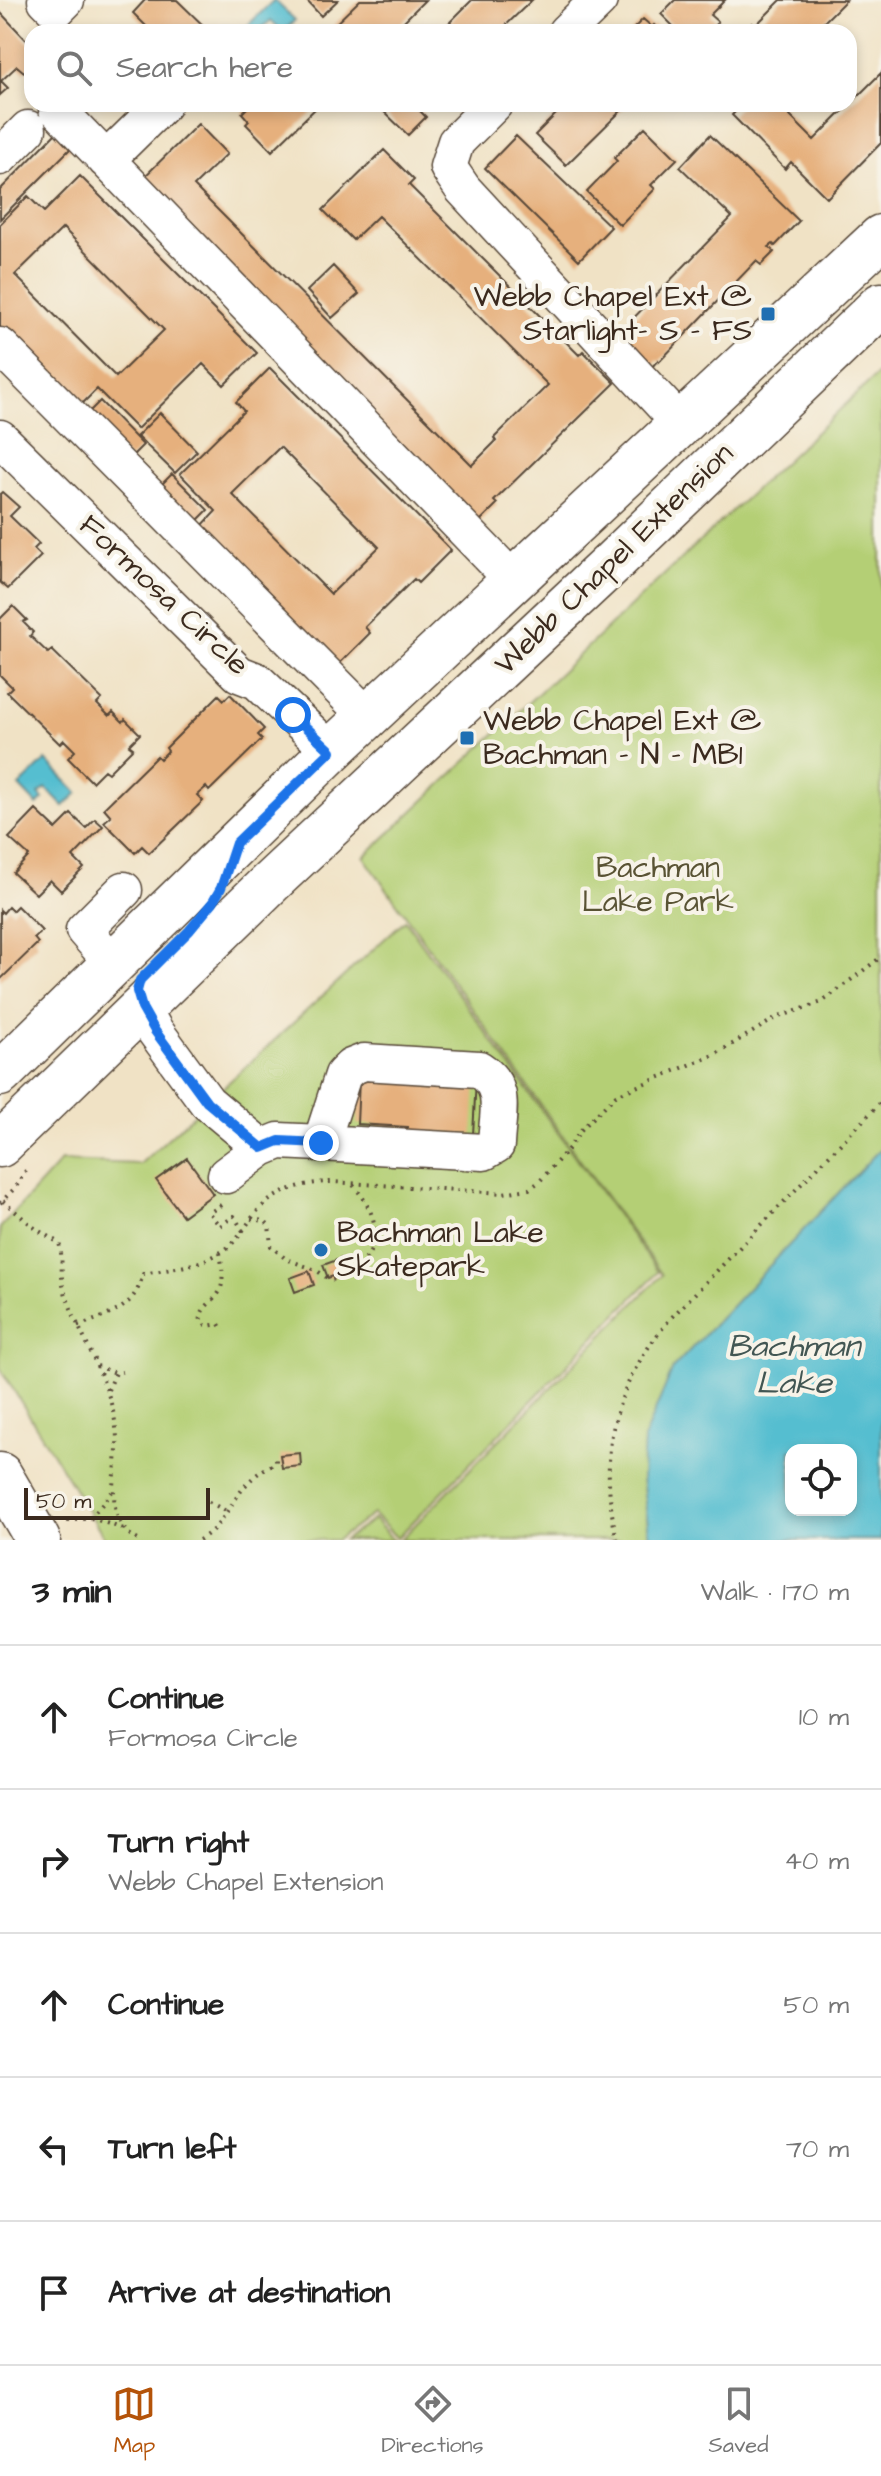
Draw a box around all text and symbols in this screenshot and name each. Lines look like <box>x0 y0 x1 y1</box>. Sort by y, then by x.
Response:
search box <box>24 24 857 112</box>
icon: search <box>52 46 96 90</box>
text: Search here <box>116 47 293 89</box>
place label: Webb Chapel Ext @ Starlight- S - FS <box>474 276 752 353</box>
marker: Webb Chapel Ext @ Starlight- S - FS <box>759 305 777 323</box>
street label: Webb Chapel Extension <box>485 433 743 685</box>
street label: Formosa Circle <box>70 505 258 685</box>
route start <box>275 697 311 733</box>
place label: Webb Chapel Ext @ Bachman - N - MB1 <box>483 700 761 776</box>
marker: Webb Chapel Ext @ Bachman - N - MB1 <box>458 729 476 747</box>
park label: Bachman Lake Park <box>582 847 734 923</box>
route end <box>303 1125 339 1161</box>
place label: Bachman Lake Skatepark <box>337 1212 544 1288</box>
marker: Bachman Lake Skatepark <box>312 1241 330 1259</box>
water label: Bachman Lake <box>728 1324 863 1406</box>
map controls <box>785 1444 857 1516</box>
button: locate <box>785 1444 857 1516</box>
scale bar <box>24 1484 210 1520</box>
text: 50 m <box>36 1486 91 1517</box>
text: 3 min <box>32 1568 112 1616</box>
text: Walk · 170 m <box>700 1574 849 1610</box>
text: Continue <box>108 1678 224 1720</box>
icon: ahead <box>32 1695 76 1739</box>
text: 10 m <box>799 1699 849 1735</box>
text: Formosa Circle <box>108 1720 298 1756</box>
text: Turn right <box>108 1822 249 1864</box>
icon: right <box>32 1839 76 1883</box>
text: 40 m <box>784 1843 849 1879</box>
text: Webb Chapel Extension <box>108 1864 384 1900</box>
icon: ahead <box>32 1983 76 2027</box>
text: Continue <box>108 1984 224 2026</box>
text: 50 m <box>784 1987 849 2023</box>
icon: left <box>32 2127 76 2171</box>
text: Turn left <box>108 2128 236 2170</box>
text: 70 m <box>786 2131 849 2167</box>
icon: arrive <box>32 2271 76 2315</box>
text: Arrive at destination <box>108 2272 390 2314</box>
tab: Map <box>112 2382 156 2461</box>
tab: Directions <box>381 2382 484 2461</box>
tab: Saved <box>709 2382 769 2461</box>

